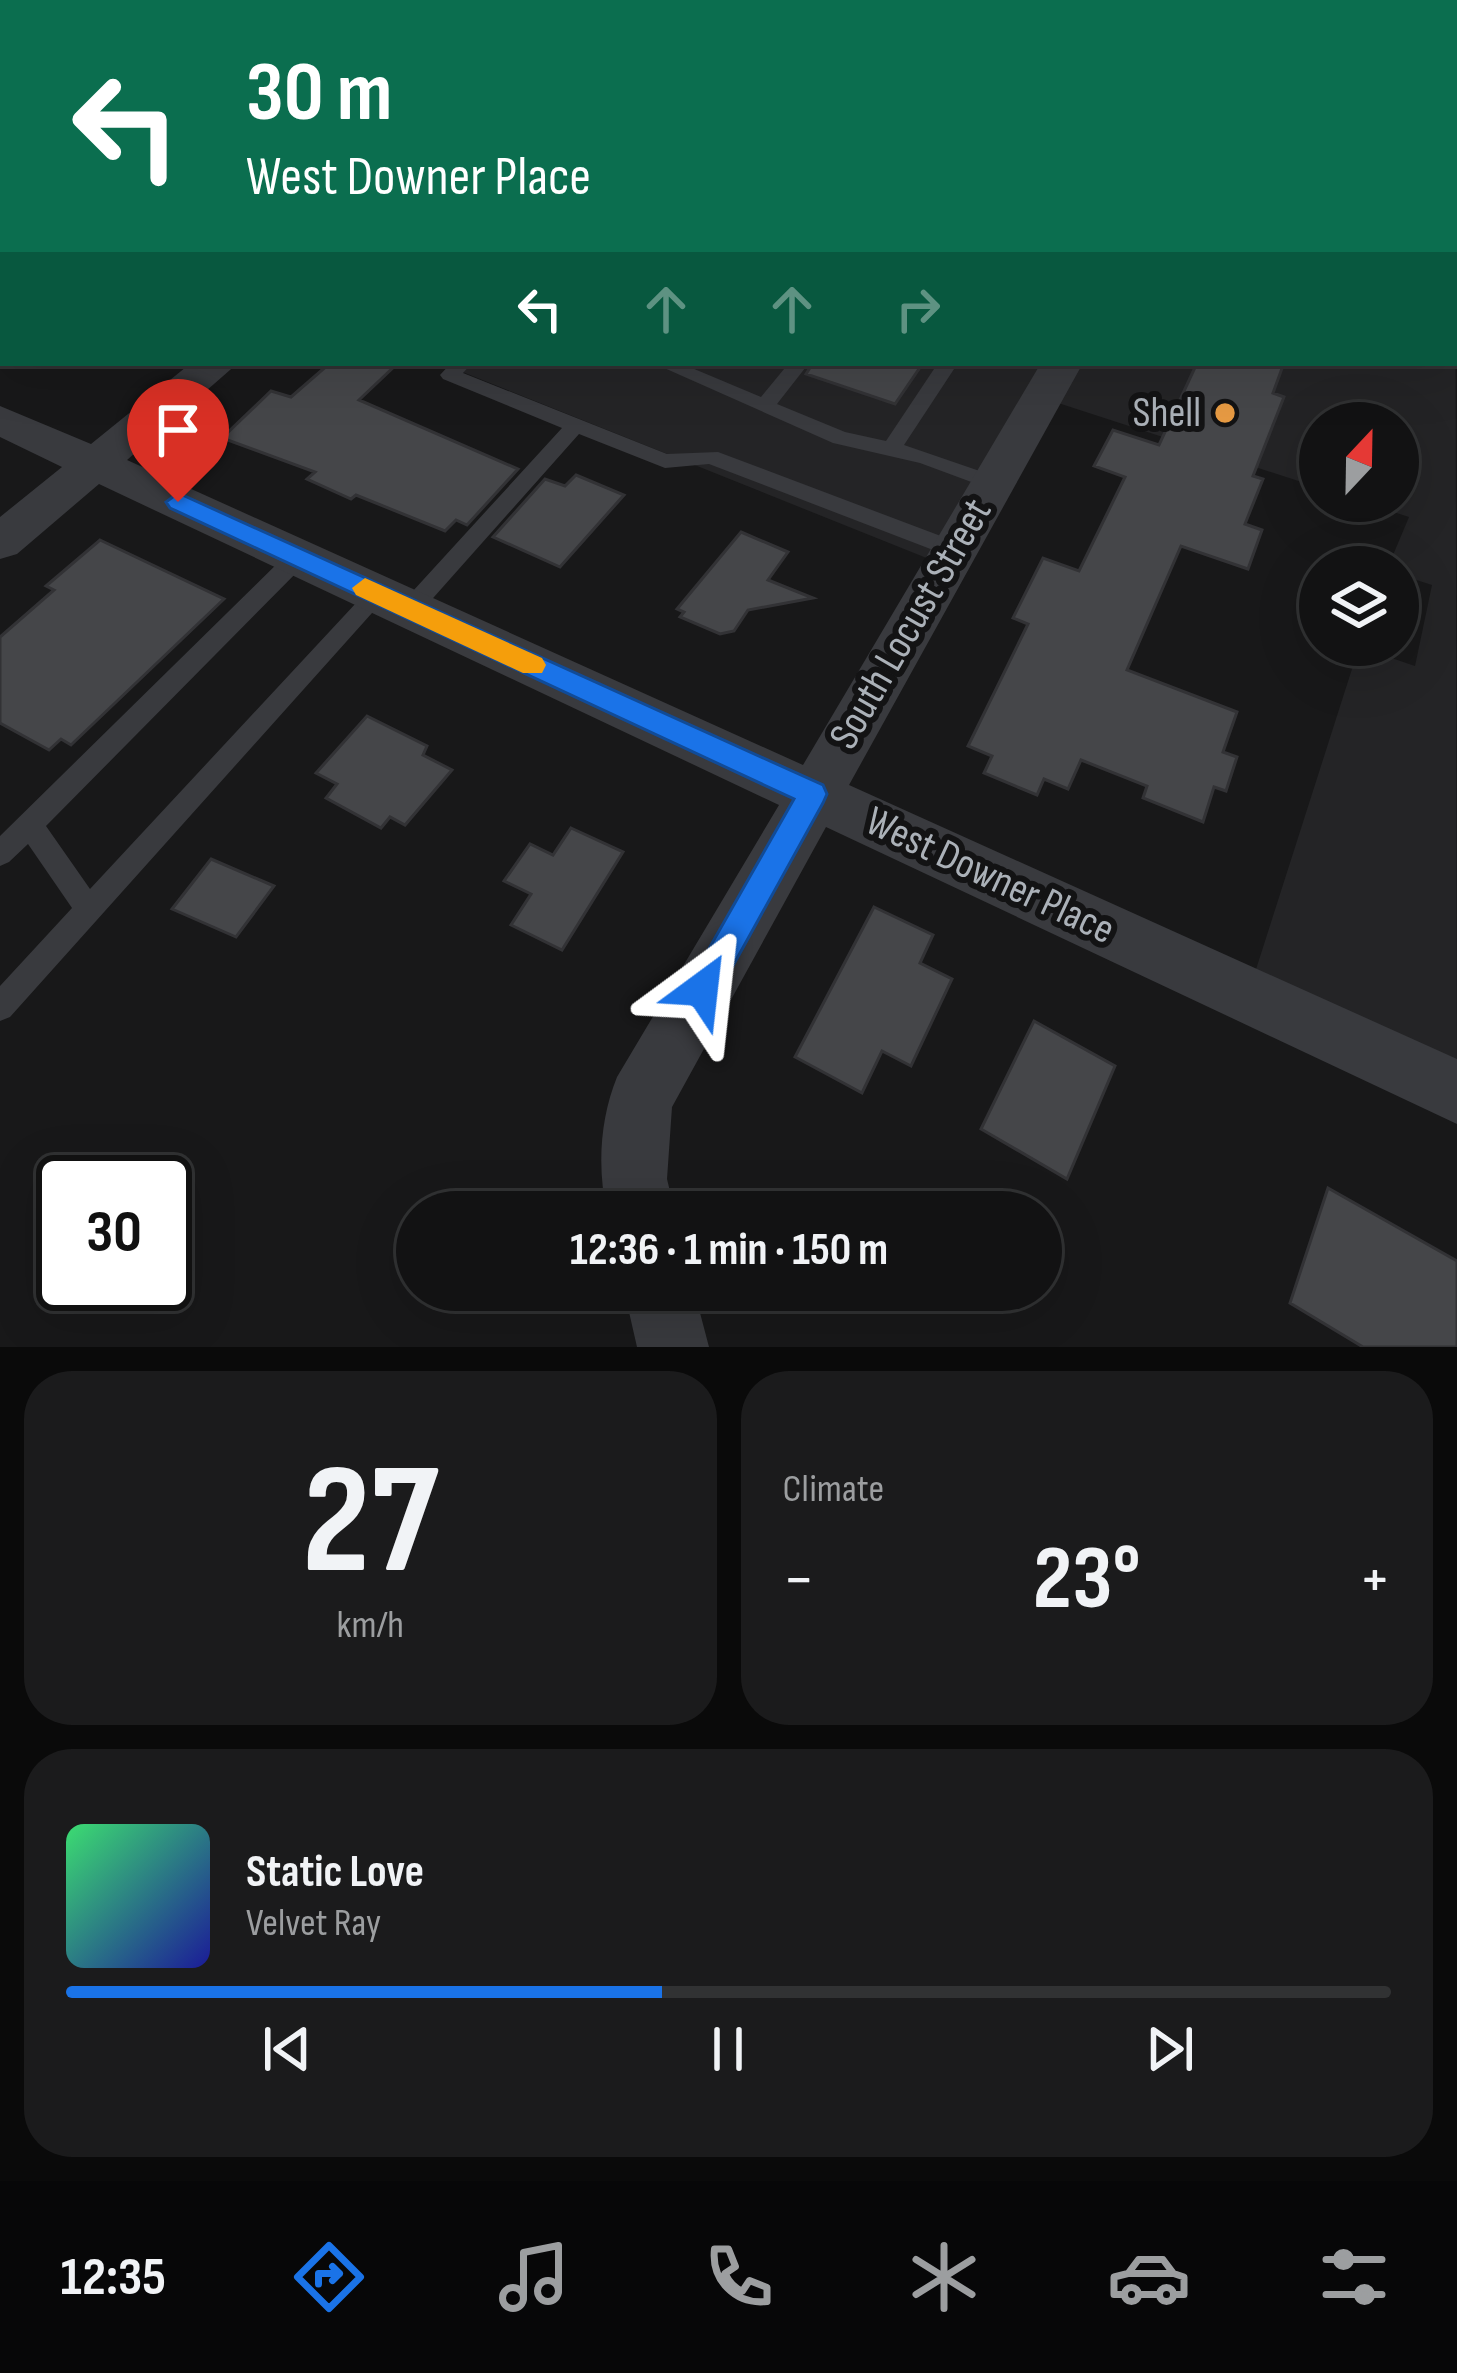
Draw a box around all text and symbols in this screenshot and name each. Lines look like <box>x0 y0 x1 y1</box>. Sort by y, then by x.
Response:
text: 30 m <box>246 43 392 144</box>
icon: left <box>48 48 204 204</box>
text: West Downer Place <box>246 145 591 210</box>
icon: left <box>507 276 573 342</box>
icon: ahead <box>633 276 699 342</box>
icon: ahead <box>759 276 825 342</box>
icon: right <box>885 276 951 342</box>
pin <box>127 379 229 502</box>
place label: Shell <box>1133 388 1201 439</box>
icon: arrive <box>145 397 211 463</box>
marker: Shell <box>1212 400 1238 426</box>
north arrow <box>1299 402 1419 522</box>
map controls <box>1299 402 1419 666</box>
street label: South Locust Street <box>819 490 1003 758</box>
button: layers <box>1299 546 1419 666</box>
street label: West Downer Place <box>858 796 1122 956</box>
position arrow <box>639 926 765 1052</box>
speed limit sign: 30 <box>36 1155 192 1311</box>
text: 12:36 · 1 min · 150 m <box>570 1223 888 1278</box>
text: 27 <box>302 1430 438 1617</box>
text: Climate <box>783 1466 884 1513</box>
text: 23° <box>1033 1526 1141 1634</box>
text: − <box>783 1541 815 1620</box>
text: + <box>1359 1541 1391 1620</box>
text: km/h <box>337 1602 404 1649</box>
text: Static Love <box>246 1845 424 1900</box>
text: Velvet Ray <box>246 1900 381 1947</box>
icon: previous <box>254 2016 320 2082</box>
icon: pause <box>695 2016 761 2082</box>
icon: next <box>1137 2016 1203 2082</box>
icon: directions <box>287 2235 371 2319</box>
icon: music <box>492 2235 576 2319</box>
icon: phone <box>697 2235 781 2319</box>
icon: climate <box>902 2235 986 2319</box>
icon: car <box>1107 2235 1191 2319</box>
icon: filters <box>1312 2235 1396 2319</box>
text: 12:35 <box>61 2245 166 2310</box>

